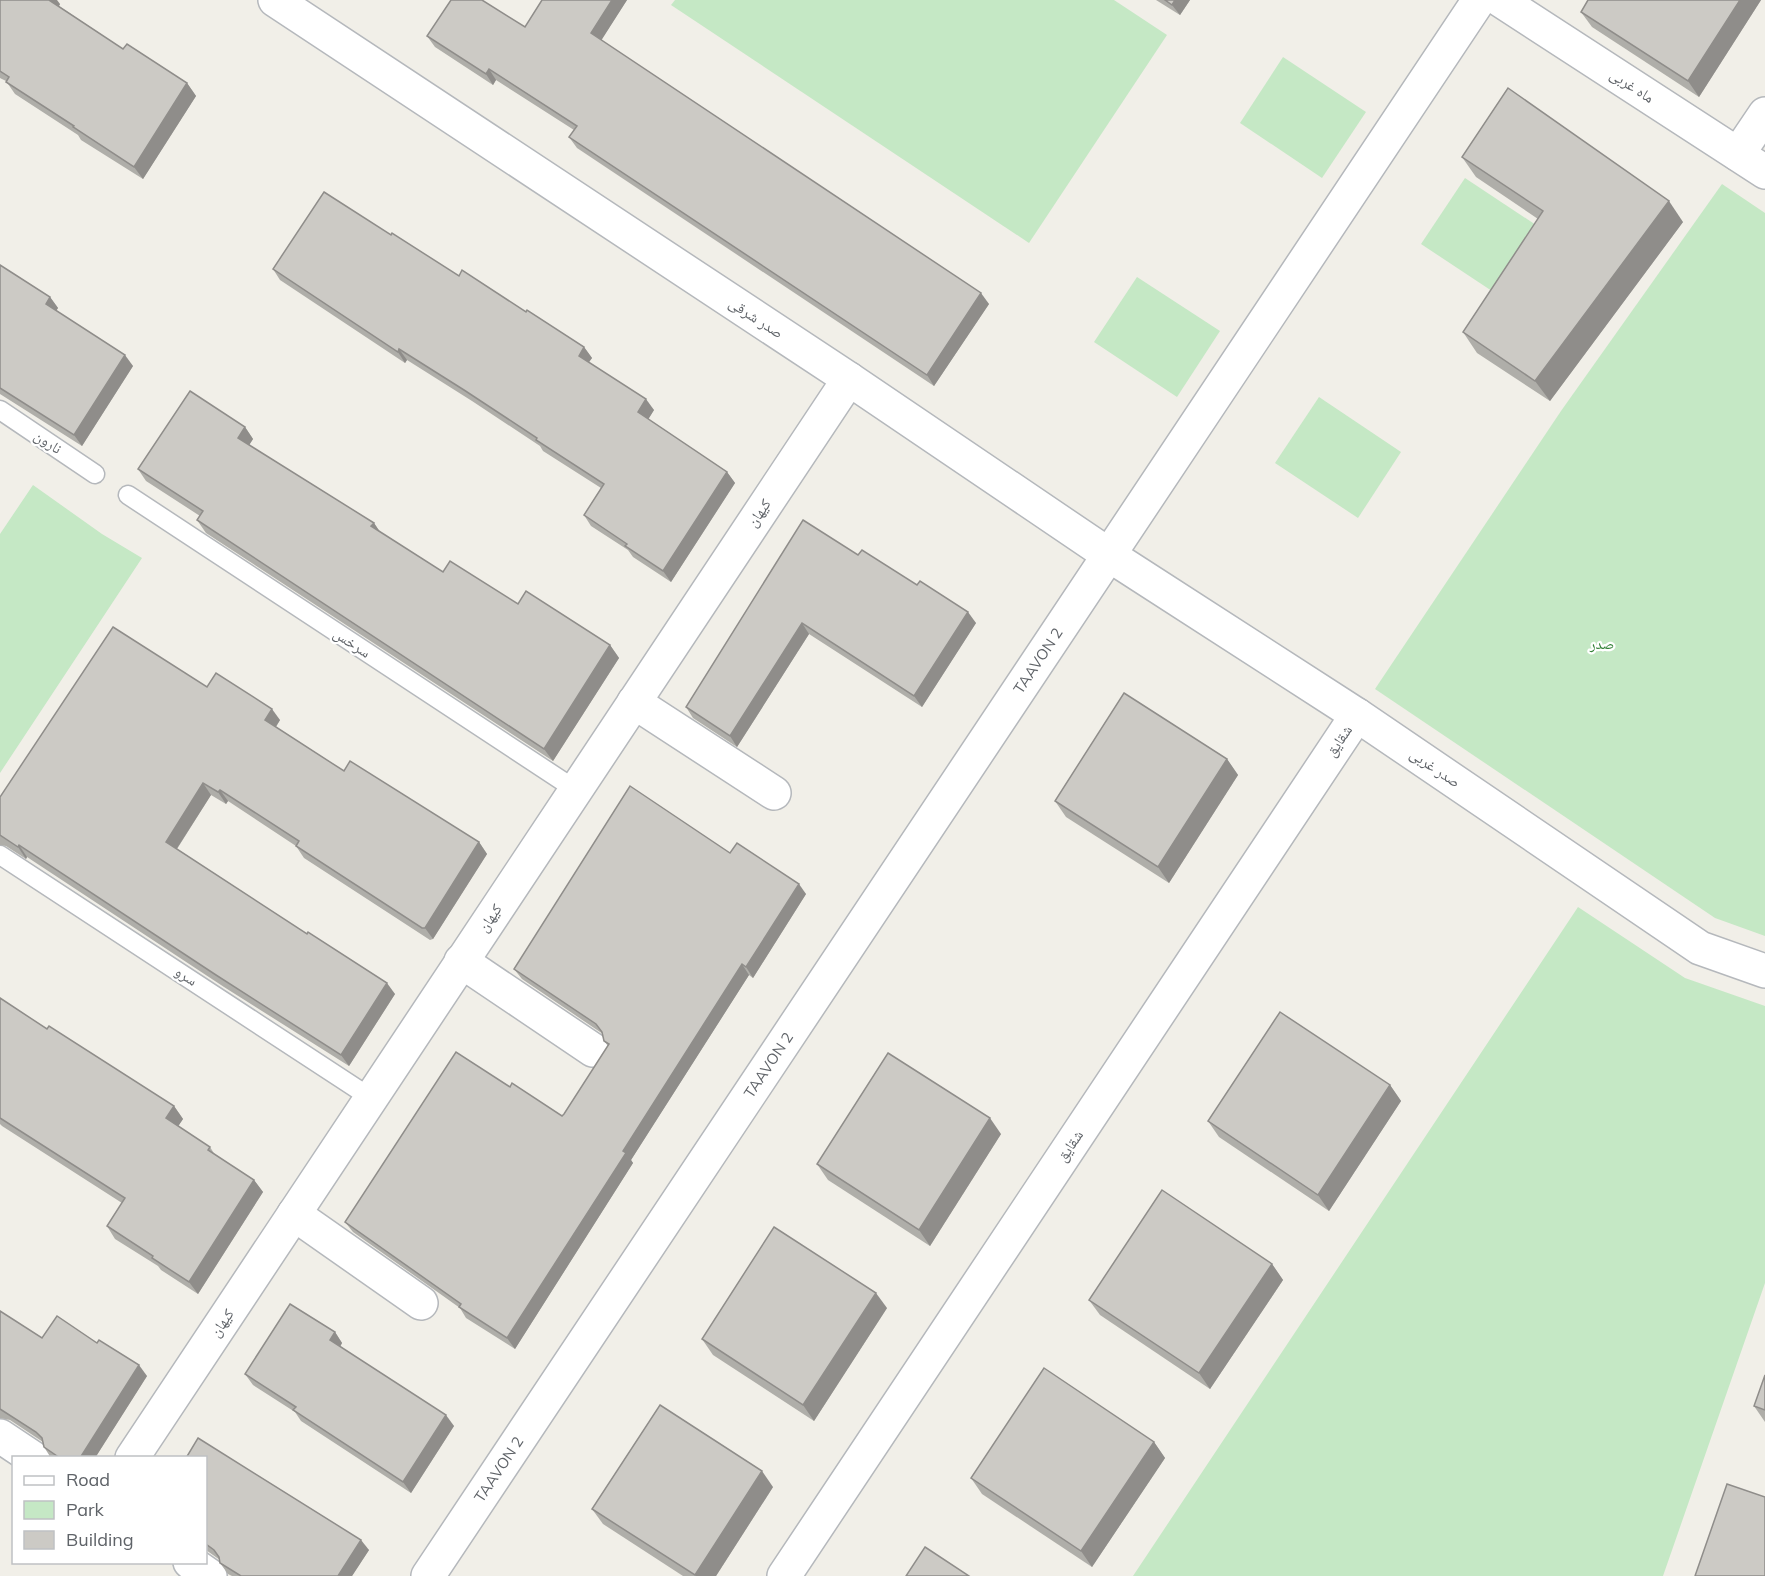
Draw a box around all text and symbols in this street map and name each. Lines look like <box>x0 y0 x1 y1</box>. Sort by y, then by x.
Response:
street label: ماه غربی <box>1606 64 1658 108</box>
street label: صدر شرقی <box>725 293 787 343</box>
street label: نارون <box>30 425 66 459</box>
street label: کیهان <box>742 495 776 531</box>
street label: سرخس <box>329 624 375 663</box>
street label: TAAVON 2 <box>1009 624 1067 697</box>
park label: صدر <box>1589 634 1614 653</box>
street label: شقایق <box>1321 721 1357 761</box>
street label: صدر غربی <box>1406 744 1464 792</box>
street label: کیهان <box>473 900 507 936</box>
street label: سرو <box>171 961 201 990</box>
street label: TAAVON 2 <box>739 1028 797 1101</box>
street label: شقایق <box>1052 1126 1088 1166</box>
street label: کیهان <box>205 1305 239 1341</box>
street label: TAAVON 2 <box>470 1433 527 1506</box>
legend <box>12 1456 207 1564</box>
text: Road <box>66 1468 110 1491</box>
text: Park <box>66 1498 105 1521</box>
text: Building <box>66 1528 134 1551</box>

